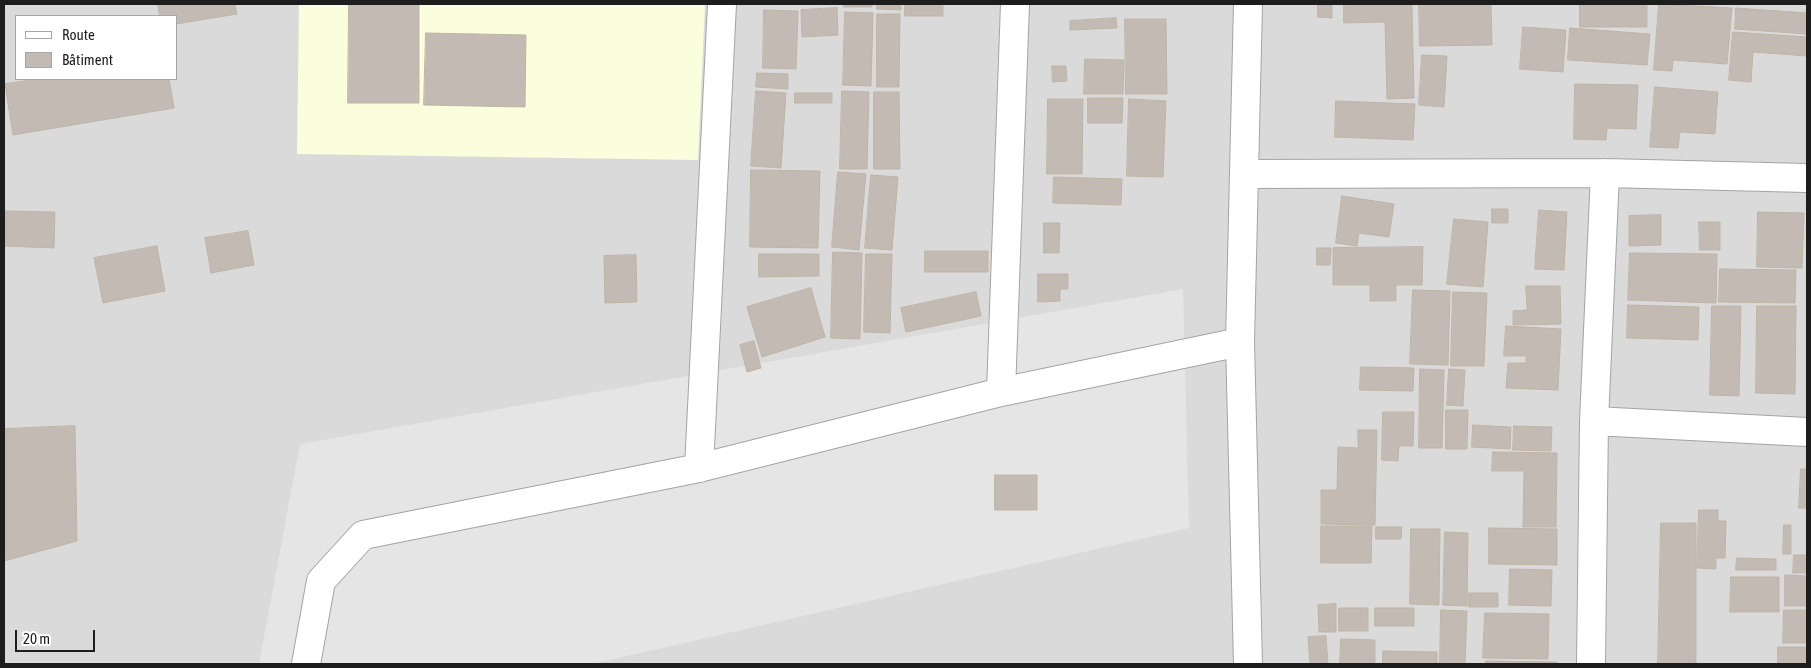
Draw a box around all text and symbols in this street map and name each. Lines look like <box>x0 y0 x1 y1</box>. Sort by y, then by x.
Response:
legend <box>15 15 178 80</box>
text: Route <box>62 26 95 43</box>
text: Bâtiment <box>62 51 113 68</box>
scale bar <box>18 620 98 652</box>
text: 20 m <box>23 630 50 647</box>

